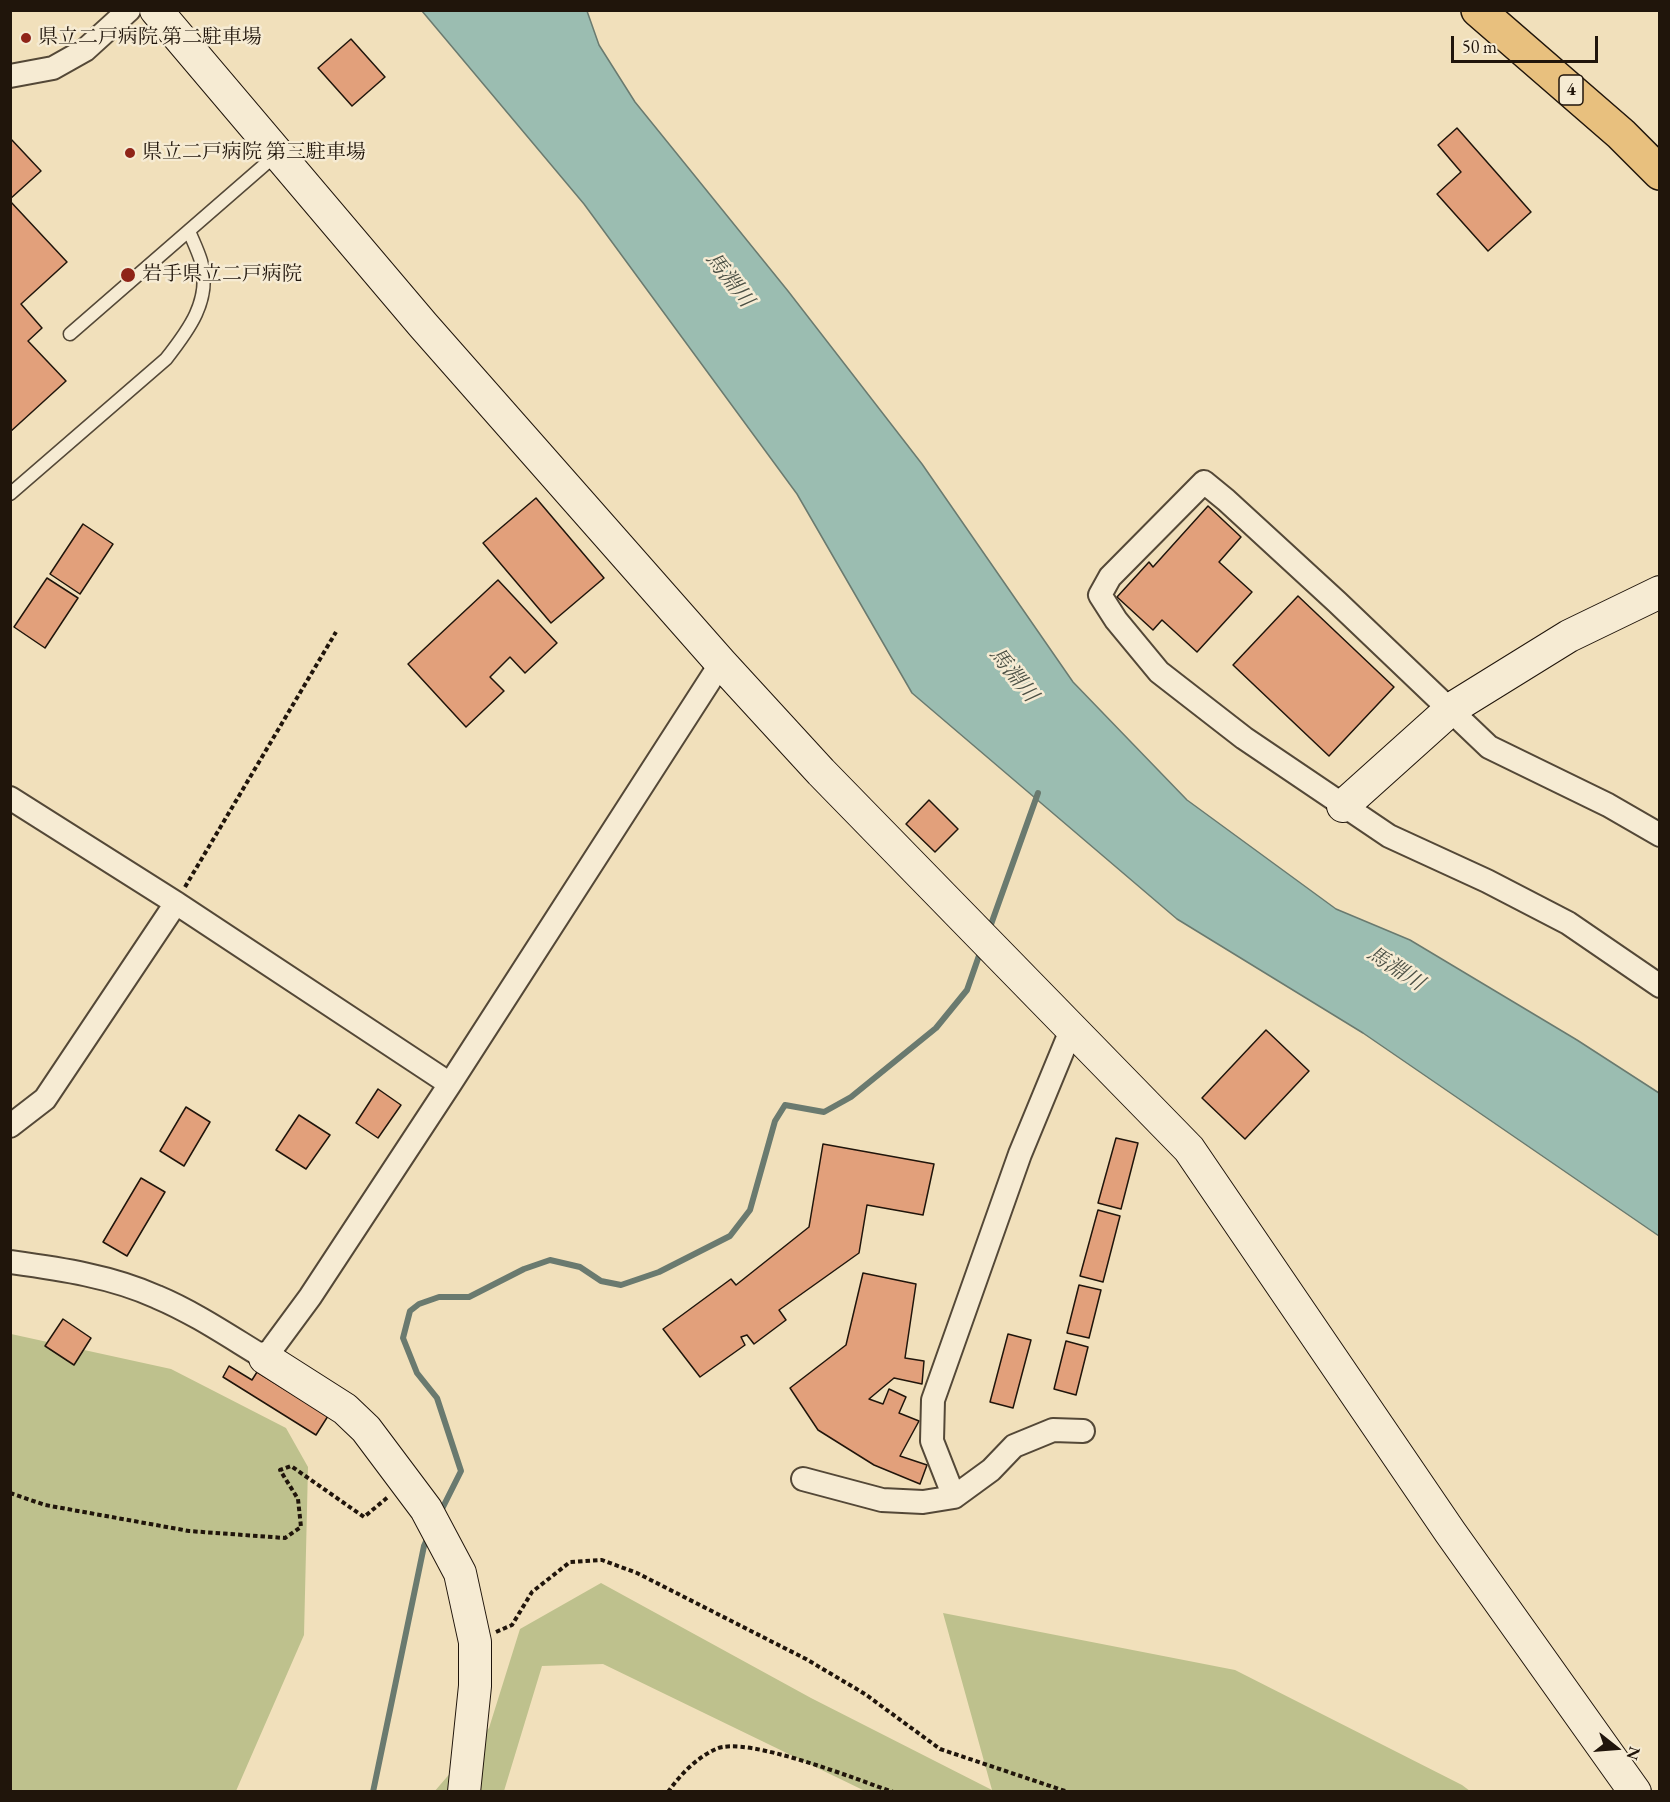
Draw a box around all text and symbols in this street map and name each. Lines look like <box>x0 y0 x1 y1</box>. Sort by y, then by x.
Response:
scale bar <box>1454 24 1601 62</box>
place label: 県立二戸病院 第二駐車場 <box>38 26 262 50</box>
marker: 県立二戸病院 第二駐車場 <box>19 31 33 45</box>
text: 50 m <box>1462 35 1497 58</box>
road number: 4 <box>1559 75 1583 105</box>
place label: 県立二戸病院 第三駐車場 <box>142 141 366 165</box>
marker: 県立二戸病院 第三駐車場 <box>123 146 137 160</box>
water label: 馬淵川 <box>700 247 758 313</box>
place label: 岩手県立二戸病院 <box>142 263 302 287</box>
marker: 岩手県立二戸病院 <box>119 266 137 284</box>
water label: 馬淵川 <box>983 643 1043 707</box>
water label: 馬淵川 <box>1362 941 1428 997</box>
north arrow <box>1586 1718 1646 1778</box>
text: N <box>1622 1744 1646 1763</box>

